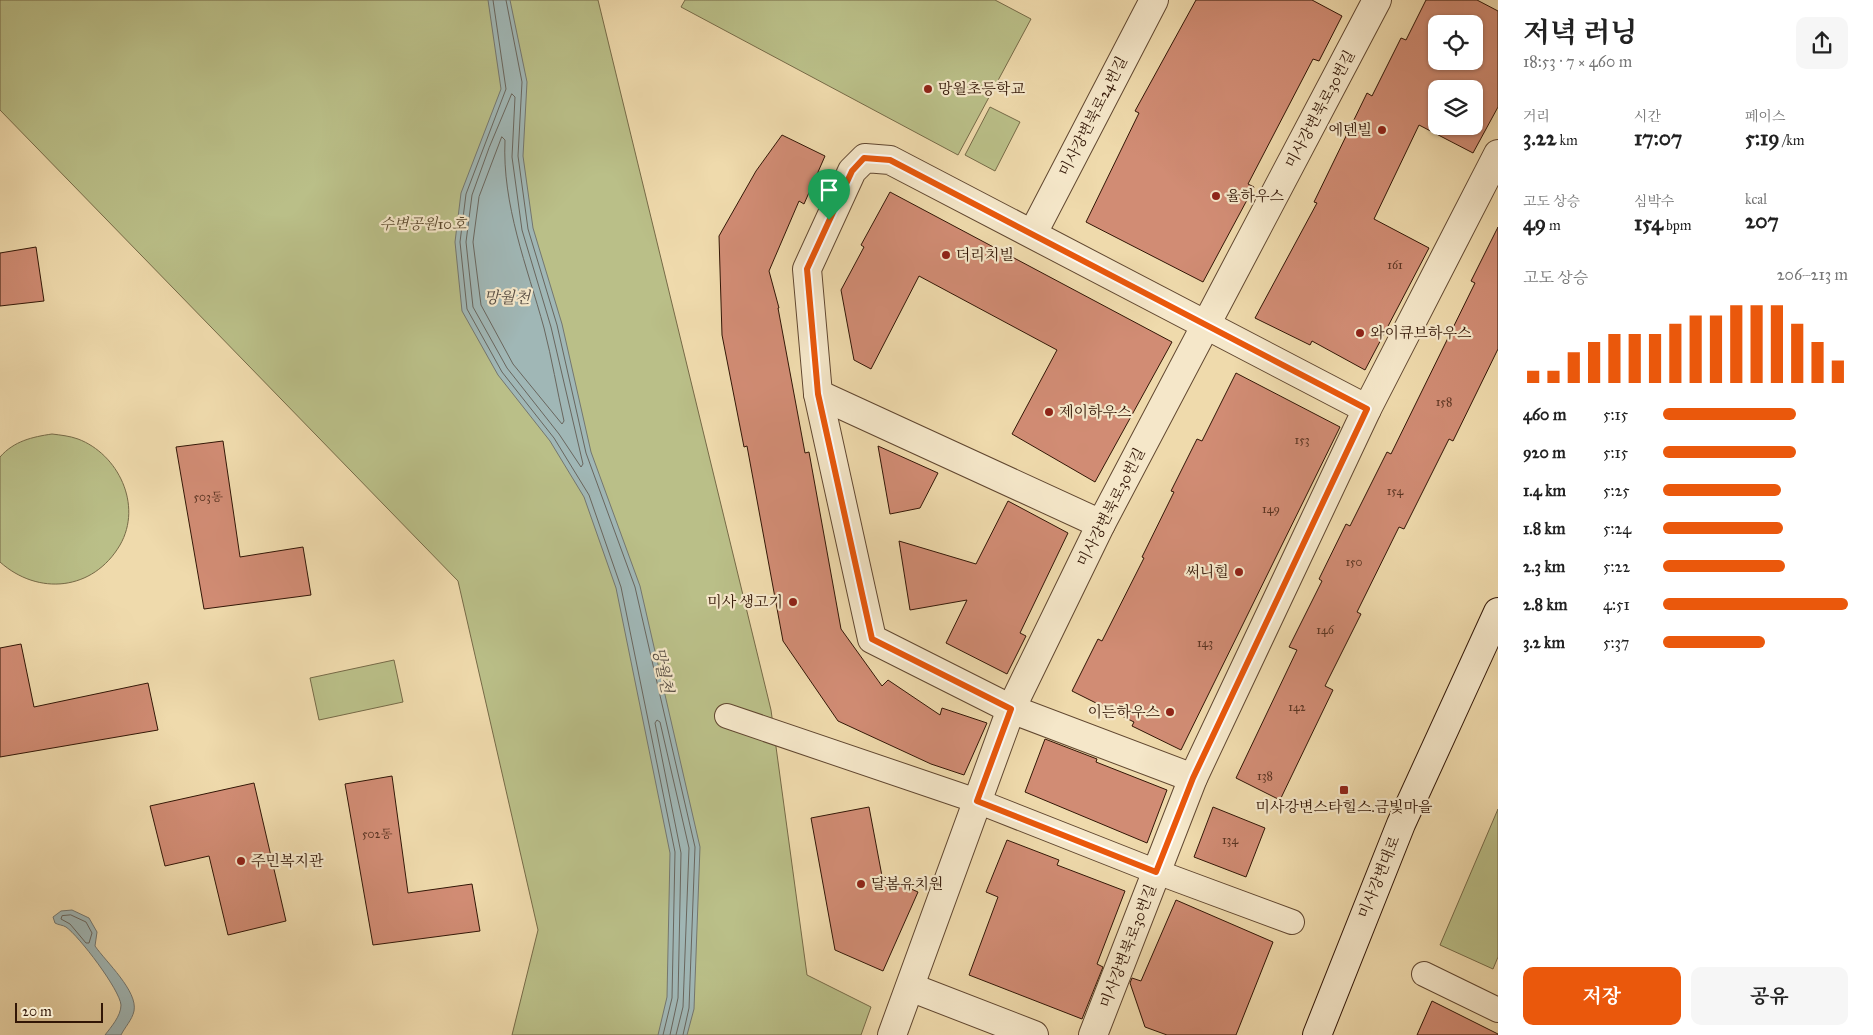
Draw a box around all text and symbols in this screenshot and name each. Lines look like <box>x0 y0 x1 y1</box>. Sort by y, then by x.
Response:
map controls <box>1428 15 1483 135</box>
button: locate <box>1428 15 1483 70</box>
text: 저녁 러닝 <box>1523 15 1637 50</box>
button: share <box>1796 17 1848 69</box>
street label: 미사강변북로30번길 <box>1281 47 1359 171</box>
text: 18:53 · 7 × 460 m <box>1523 52 1632 71</box>
street label: 미사강변북로24번길 <box>1055 53 1131 179</box>
place label: 망월초등학교 <box>938 80 1025 98</box>
button: layers <box>1428 80 1483 135</box>
marker: 망월초등학교 <box>922 83 934 95</box>
text: 거리 <box>1523 108 1550 125</box>
text: 시간 <box>1634 108 1661 125</box>
text: 페이스 <box>1745 108 1786 125</box>
place label: 에덴빌 <box>1329 121 1372 139</box>
marker: 에덴빌 <box>1376 124 1388 136</box>
text: 3.22 <box>1523 125 1556 151</box>
text: 17:07 <box>1634 125 1682 151</box>
text: 5:19 <box>1745 125 1779 151</box>
text: km <box>1556 132 1578 149</box>
text: /km <box>1779 132 1805 149</box>
pin <box>808 169 850 220</box>
icon: arrive <box>815 176 843 204</box>
place label: 율하우스 <box>1226 187 1284 205</box>
marker: 율하우스 <box>1210 190 1222 202</box>
text: kcal <box>1745 191 1767 208</box>
text: 고도 상승 <box>1523 193 1580 210</box>
text: 심박수 <box>1634 193 1675 210</box>
text: 207 <box>1745 208 1779 234</box>
text: 49 <box>1523 210 1546 236</box>
text: 154 <box>1634 210 1663 236</box>
park label: 수변공원10호 <box>379 215 468 233</box>
text: m <box>1546 217 1561 234</box>
text: bpm <box>1663 217 1692 234</box>
place label: 더리치빌 <box>956 246 1014 264</box>
marker: 더리치빌 <box>940 249 952 261</box>
house number: 161 <box>1387 258 1403 272</box>
text: 206–213 m <box>1777 265 1848 284</box>
text: 고도 상승 <box>1523 268 1588 287</box>
water label: 망월천 <box>484 288 532 307</box>
place label: 와이큐브하우스 <box>1370 324 1472 342</box>
marker: 와이큐브하우스 <box>1354 327 1366 339</box>
house number: 158 <box>1436 395 1452 409</box>
place label: 제이하우스 <box>1059 403 1132 421</box>
text: 460 m <box>1523 405 1566 424</box>
text: 5:15 <box>1603 405 1628 424</box>
marker: 제이하우스 <box>1043 406 1055 418</box>
house number: 153 <box>1294 433 1310 447</box>
text: 920 m <box>1523 443 1566 462</box>
text: 5:15 <box>1603 443 1628 462</box>
street label: 미사강변북로30번길 <box>1073 445 1149 569</box>
text: 1.4 km <box>1523 481 1566 500</box>
text: 5:25 <box>1603 481 1630 500</box>
house number: 154 <box>1387 484 1404 498</box>
house number: 503동 <box>194 490 223 504</box>
house number: 149 <box>1262 502 1280 516</box>
text: 1.8 km <box>1523 519 1565 538</box>
text: 5:24 <box>1603 519 1631 538</box>
house number: 150 <box>1345 555 1363 569</box>
text: 2.3 km <box>1523 557 1565 576</box>
text: 5:22 <box>1603 557 1630 576</box>
place label: 써니힐 <box>1186 563 1229 581</box>
marker: 써니힐 <box>1233 566 1245 578</box>
place label: 미사 생고기 <box>707 593 783 611</box>
text: 2.8 km <box>1523 595 1567 614</box>
text: 4:51 <box>1603 595 1630 614</box>
marker: 미사 생고기 <box>787 596 799 608</box>
house number: 146 <box>1316 623 1335 637</box>
text: 3.2 km <box>1523 633 1565 652</box>
text: 5:37 <box>1603 633 1629 652</box>
house number: 143 <box>1197 636 1213 650</box>
water label: 망월천 <box>649 645 677 696</box>
house number: 142 <box>1288 700 1306 714</box>
place label: 이든하우스 <box>1088 703 1161 721</box>
marker: 이든하우스 <box>1164 706 1176 718</box>
house number: 138 <box>1257 769 1273 783</box>
marker: 미사강변스타힐스.금빛마을 <box>1338 784 1350 796</box>
place label: 미사강변스타힐스.금빛마을 <box>1255 798 1433 816</box>
house number: 502동 <box>362 827 392 841</box>
house number: 134 <box>1222 833 1238 847</box>
street label: 미사강변대로 <box>1354 833 1404 921</box>
place label: 주민복지관 <box>251 852 324 870</box>
marker: 주민복지관 <box>235 855 247 867</box>
place label: 달봄유치원 <box>871 875 943 893</box>
marker: 달봄유치원 <box>855 878 867 890</box>
street label: 미사강변북로30번길 <box>1096 882 1160 1010</box>
button: 저장 <box>1523 967 1681 1025</box>
button: 공유 <box>1691 967 1848 1025</box>
scale bar <box>15 1000 102 1023</box>
text: 20 m <box>22 1003 52 1020</box>

